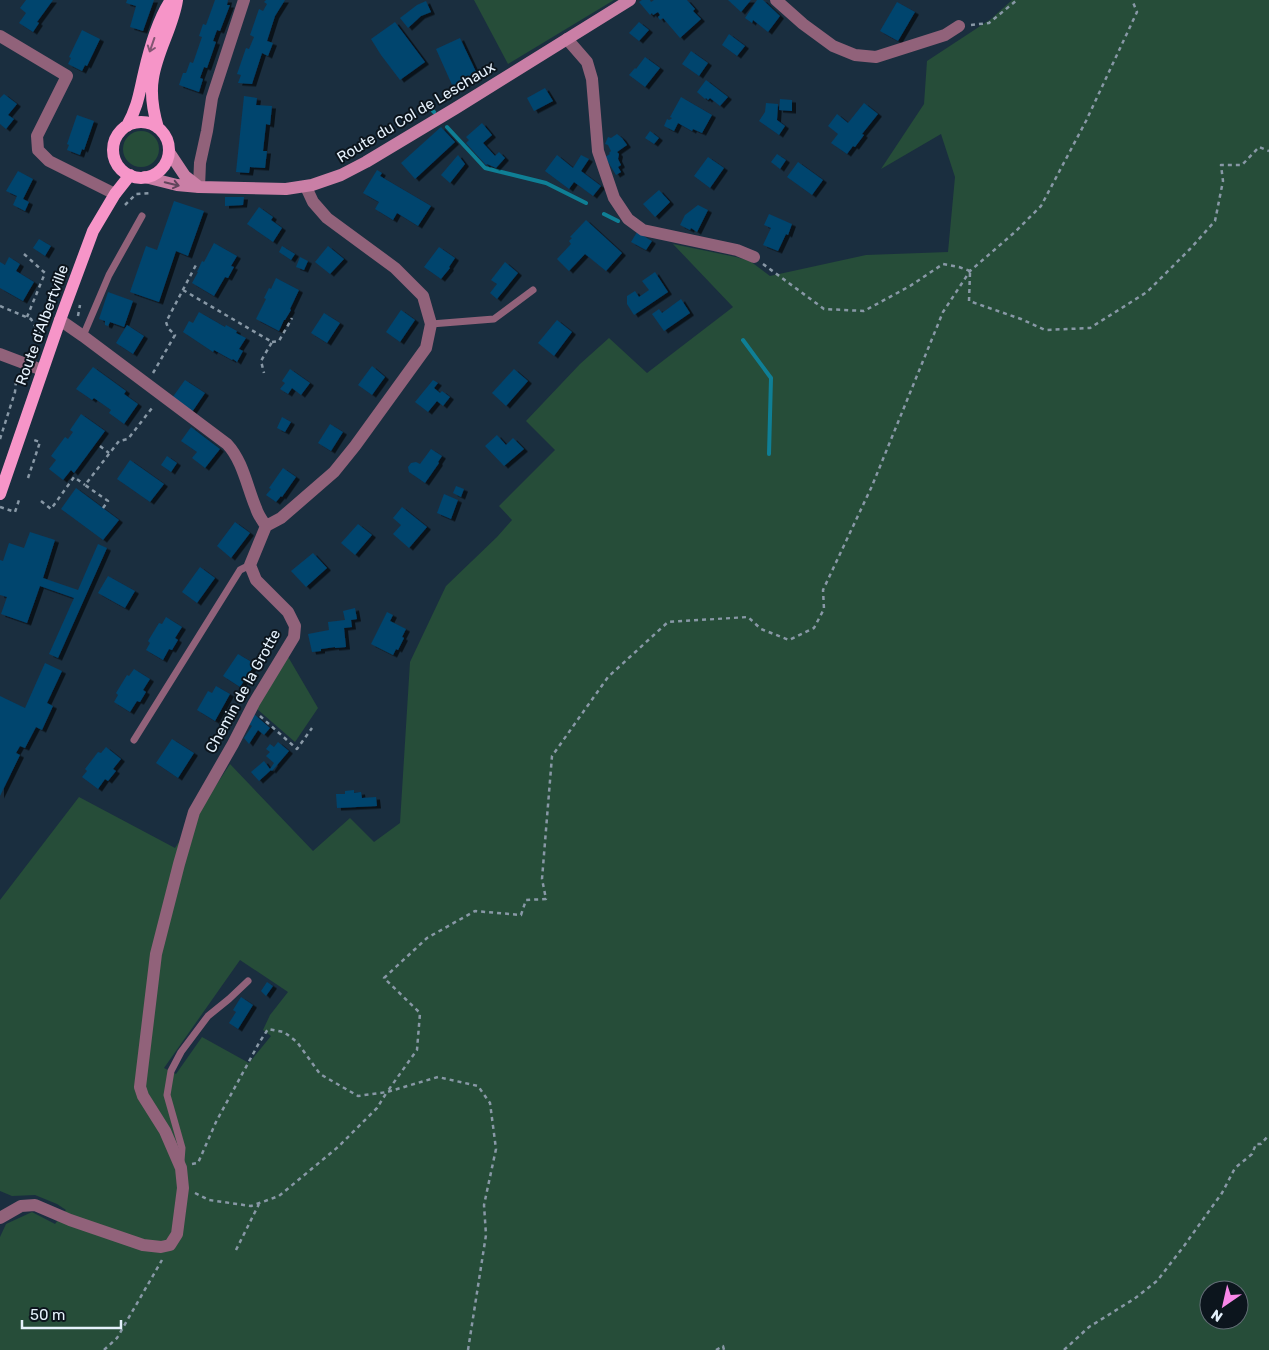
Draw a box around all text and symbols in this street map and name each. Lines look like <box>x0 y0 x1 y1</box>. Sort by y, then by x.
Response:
one-way arrow <box>147 37 156 52</box>
street label: Route du Col de Leschaux <box>334 58 498 166</box>
one-way arrow <box>163 180 179 189</box>
street label: Route d'Albertville <box>12 262 72 388</box>
street label: Chemin de la Grotte <box>202 626 284 756</box>
north arrow <box>1199 1280 1249 1330</box>
scale bar <box>22 1298 121 1330</box>
text: N <box>1208 1305 1226 1325</box>
text: 50 m <box>30 1306 65 1324</box>

